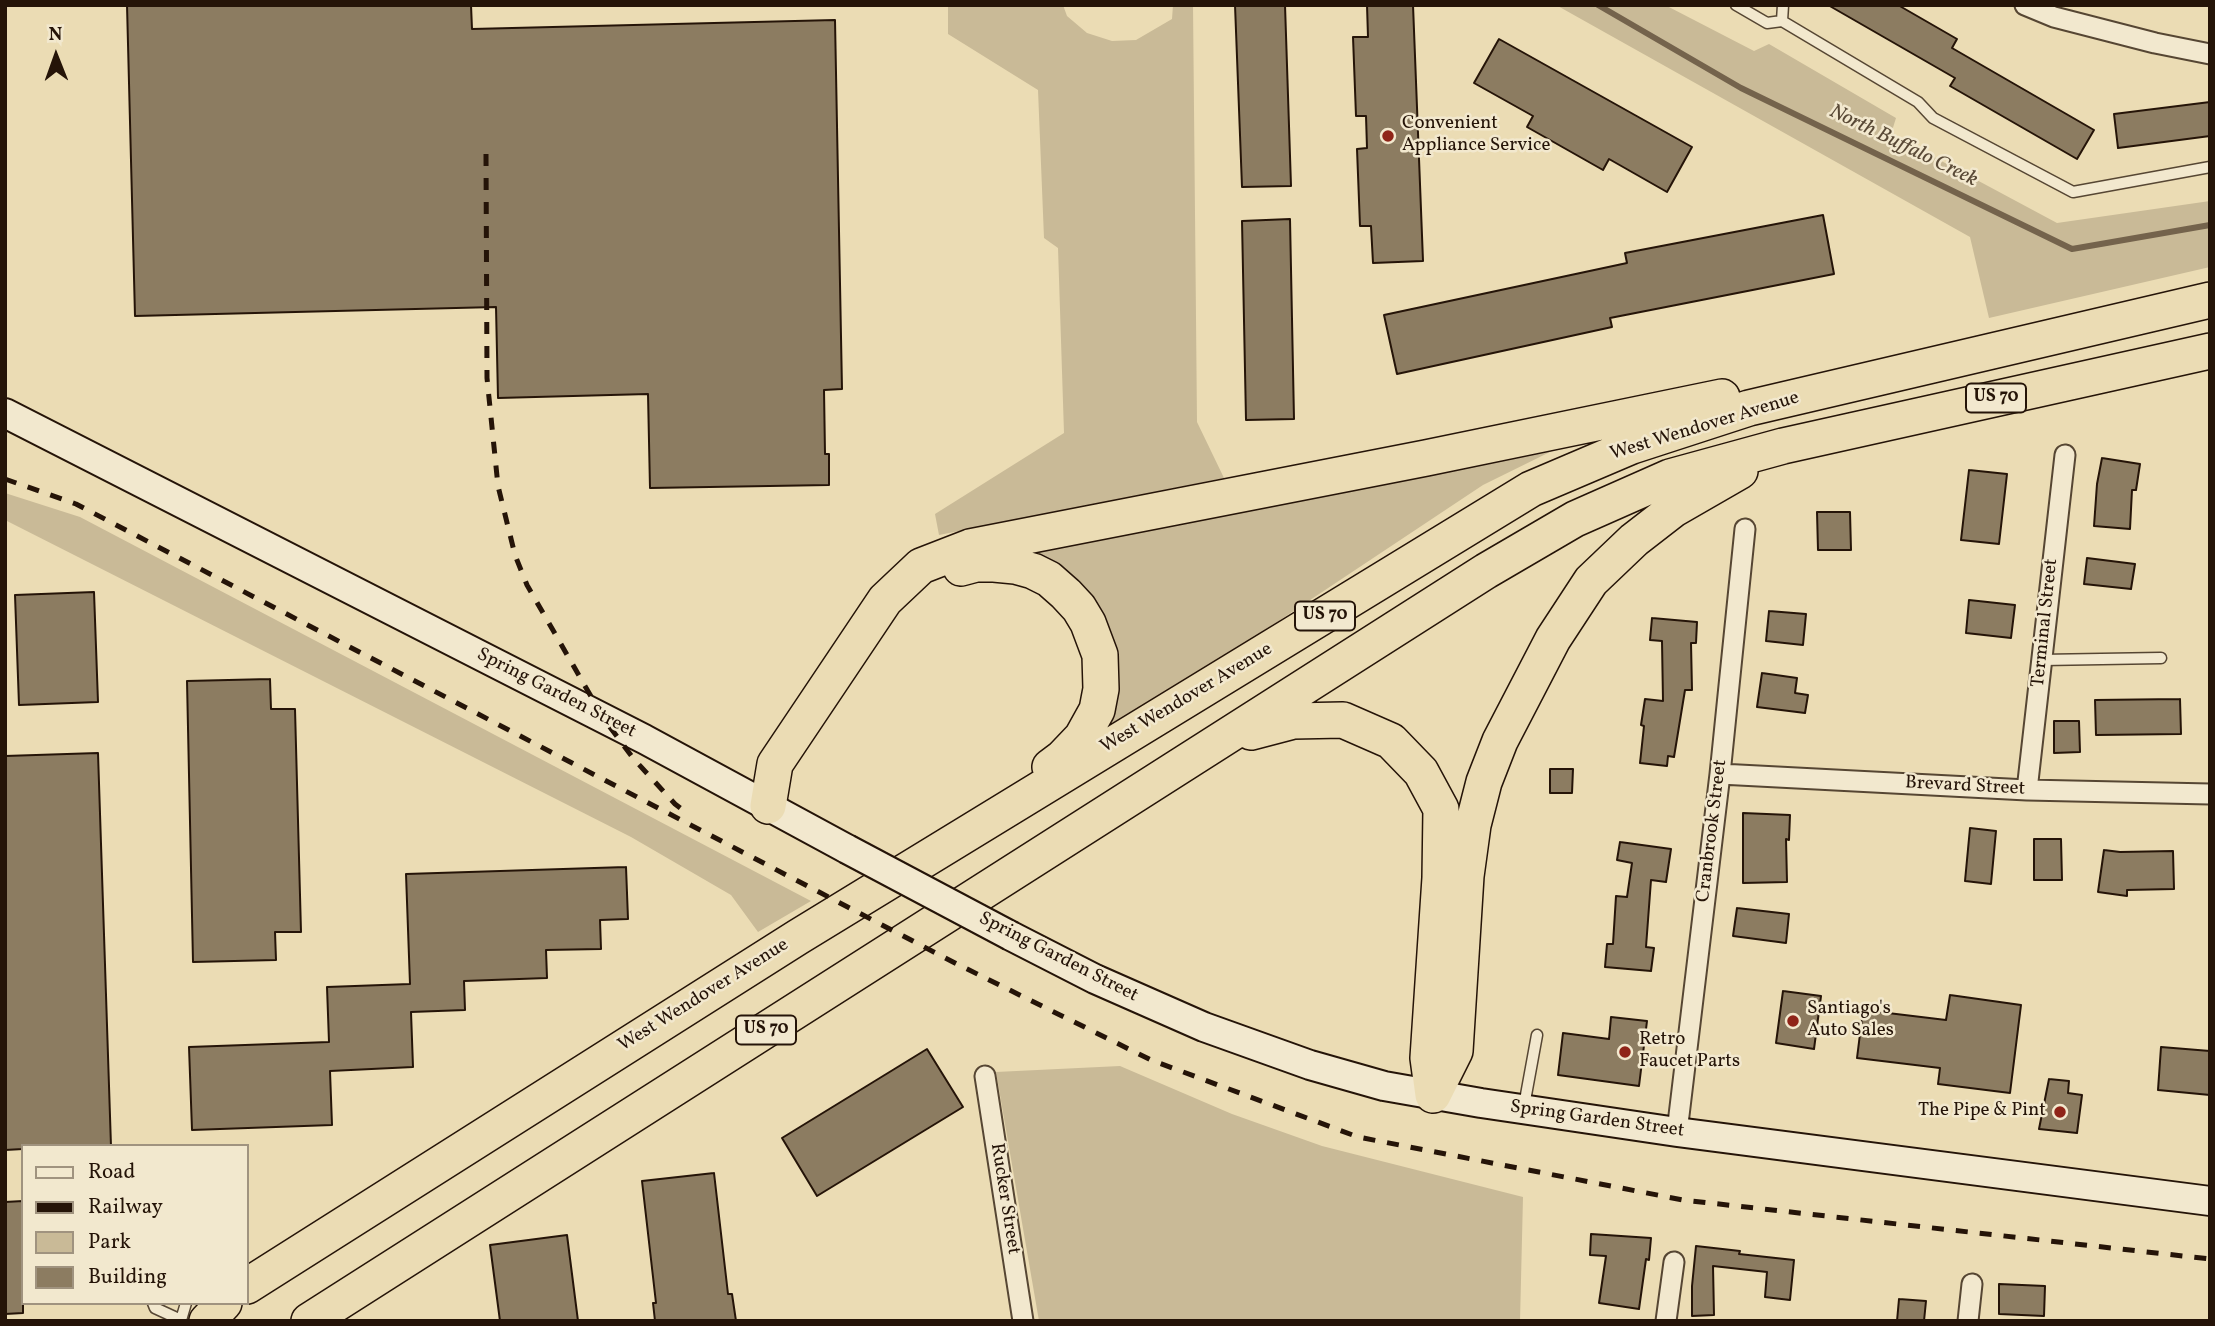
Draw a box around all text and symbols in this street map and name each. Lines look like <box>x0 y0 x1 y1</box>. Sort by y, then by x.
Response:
north arrow <box>21 21 91 91</box>
text: N <box>49 22 63 48</box>
water label: North Buffalo Creek <box>1825 100 1981 194</box>
place label: Convenient Appliance Service <box>1402 114 1550 158</box>
marker: Convenient Appliance Service <box>1380 128 1396 144</box>
road number: US 70 <box>1966 384 2026 412</box>
street label: West Wendover Avenue <box>1608 387 1802 467</box>
street label: Terminal Street <box>2028 557 2064 689</box>
road number: US 70 <box>1295 602 1355 630</box>
street label: West Wendover Avenue <box>1097 639 1277 759</box>
street label: Spring Garden Street <box>472 644 640 744</box>
street label: Cranbrook Street <box>1693 758 1733 904</box>
street label: Brevard Street <box>1904 772 2026 802</box>
street label: Spring Garden Street <box>974 908 1142 1008</box>
street label: West Wendover Avenue <box>615 934 793 1058</box>
place label: Santiago's Auto Sales <box>1807 999 1894 1043</box>
marker: Santiago's Auto Sales <box>1785 1013 1801 1029</box>
road number: US 70 <box>736 1015 796 1044</box>
place label: Retro Faucet Parts <box>1639 1030 1740 1074</box>
marker: Retro Faucet Parts <box>1617 1044 1633 1060</box>
street label: Spring Garden Street <box>1508 1096 1686 1144</box>
place label: The Pipe & Pint <box>1918 1101 2046 1123</box>
marker: The Pipe & Pint <box>2052 1104 2068 1120</box>
street label: Rucker Street <box>984 1142 1024 1256</box>
legend <box>21 1144 248 1305</box>
text: Road <box>88 1158 135 1187</box>
text: Railway <box>88 1193 163 1222</box>
text: Park <box>88 1228 131 1257</box>
text: Building <box>88 1263 167 1292</box>

